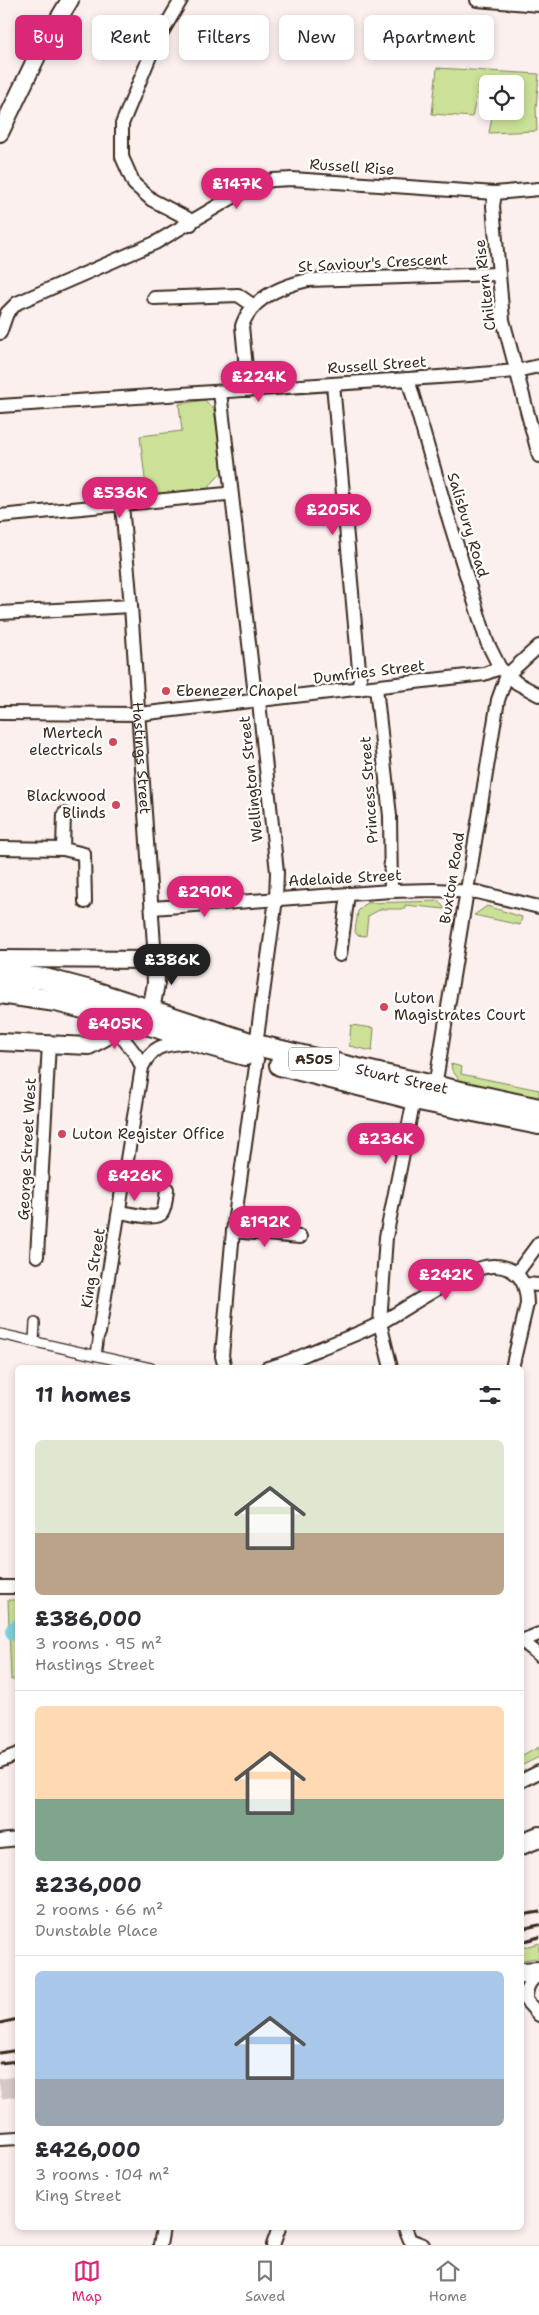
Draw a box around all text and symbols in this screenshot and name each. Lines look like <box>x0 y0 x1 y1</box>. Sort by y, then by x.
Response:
chip: Buy <box>15 15 82 60</box>
chip: Rent <box>92 15 169 60</box>
chip: Filters <box>179 15 269 60</box>
chip: New <box>279 15 354 60</box>
chip: Apartment <box>364 15 494 60</box>
map controls <box>479 75 524 120</box>
button: locate <box>479 75 524 120</box>
street label: Russell Rise <box>309 154 395 180</box>
pin: £147K <box>202 168 272 210</box>
text: £147K <box>212 173 262 194</box>
street label: Chiltern Rise <box>469 238 501 332</box>
street label: St Saviour's Crescent <box>297 249 449 277</box>
street label: Russell Street <box>327 352 427 378</box>
pin: £224K <box>224 360 294 403</box>
text: £224K <box>232 366 286 387</box>
street label: Salisbury Road <box>443 470 494 580</box>
pin: £536K <box>85 476 155 519</box>
text: £536K <box>93 482 147 503</box>
pin: £205K <box>298 494 368 536</box>
text: £205K <box>306 499 360 520</box>
street label: Dumfries Street <box>312 655 426 689</box>
place label: Ebenezer Chapel <box>176 681 298 701</box>
marker: Ebenezer Chapel <box>160 685 172 697</box>
street label: Hastings Street <box>128 701 155 815</box>
street label: Wellington Street <box>234 715 268 843</box>
place label: Mertech electricals <box>29 723 103 760</box>
marker: Mertech electricals <box>107 736 119 748</box>
street label: Princess Street <box>355 736 383 844</box>
place label: Blackwood Blinds <box>27 786 106 823</box>
marker: Blackwood Blinds <box>110 799 122 811</box>
street label: Buxton Road <box>435 830 469 925</box>
street label: Adelaide Street <box>288 865 402 891</box>
pin: £290K <box>170 876 240 918</box>
text: £290K <box>178 881 232 902</box>
pin: £386K <box>137 944 207 986</box>
text: £386K <box>144 949 200 970</box>
place label: Luton Magistrates Court <box>394 988 526 1025</box>
marker: Luton Magistrates Court <box>378 1001 390 1013</box>
pin: £405K <box>80 1008 150 1050</box>
text: £405K <box>88 1013 142 1034</box>
road number: A505 <box>289 1048 339 1070</box>
street label: Stuart Street <box>353 1059 450 1099</box>
street label: George Street West <box>13 1077 41 1221</box>
pin: £236K <box>351 1122 421 1165</box>
place label: Luton Register Office <box>72 1124 225 1144</box>
marker: Luton Register Office <box>56 1128 68 1140</box>
text: £236K <box>358 1128 414 1149</box>
pin: £426K <box>100 1160 170 1202</box>
text: £426K <box>108 1165 162 1186</box>
pin: £192K <box>230 1206 300 1248</box>
text: £192K <box>240 1211 290 1232</box>
street label: King Street <box>76 1226 110 1310</box>
pin: £242K <box>411 1258 481 1301</box>
text: £242K <box>419 1264 473 1285</box>
text: 11 homes <box>35 1381 131 1409</box>
icon: filters <box>476 1381 504 1409</box>
icon: home <box>225 1473 315 1563</box>
text: £386,000 <box>35 1605 142 1633</box>
text: 3 rooms · 95 m² <box>35 1633 162 1654</box>
text: Hastings Street <box>35 1654 155 1675</box>
icon: home <box>225 1738 315 1828</box>
text: £236,000 <box>35 1871 142 1899</box>
text: 2 rooms · 66 m² <box>35 1899 163 1920</box>
text: Dunstable Place <box>35 1920 158 1941</box>
icon: home <box>225 2003 315 2093</box>
text: £426,000 <box>35 2136 141 2164</box>
text: 3 rooms · 104 m² <box>35 2164 170 2185</box>
text: King Street <box>35 2185 121 2206</box>
tab: Map <box>72 2257 102 2305</box>
tab: Saved <box>245 2257 285 2305</box>
tab: Home <box>429 2257 467 2305</box>

